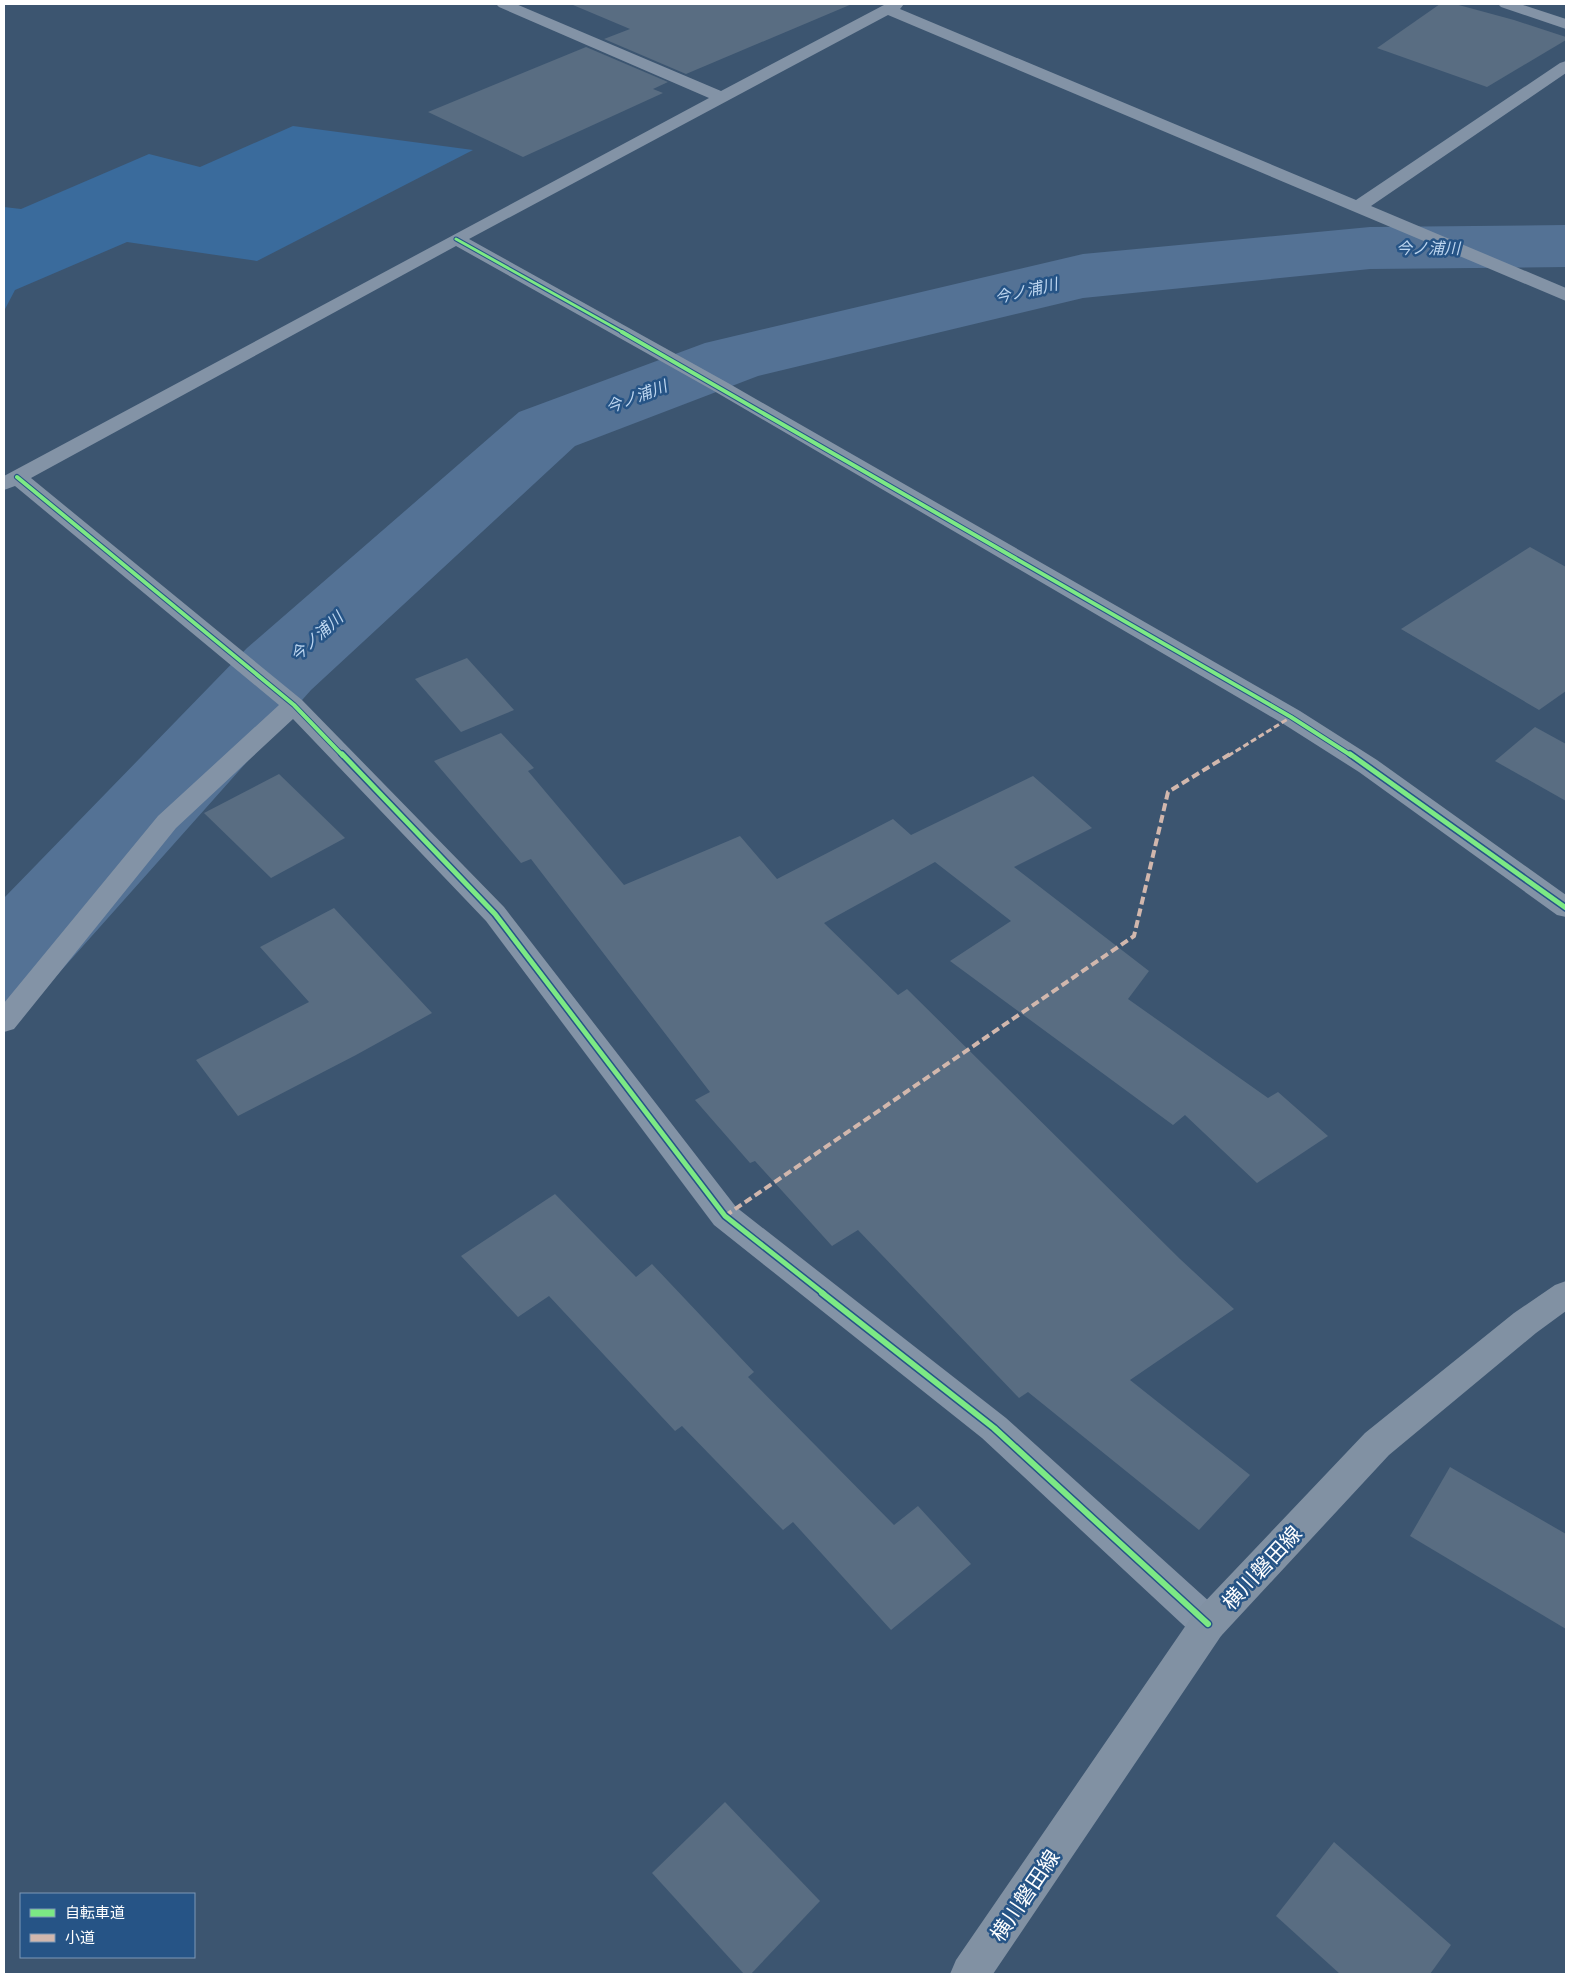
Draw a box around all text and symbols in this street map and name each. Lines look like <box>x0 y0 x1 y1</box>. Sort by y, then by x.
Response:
water label: 今ノ浦川 <box>1396 238 1462 257</box>
water label: 今ノ浦川 <box>993 273 1061 306</box>
water label: 今ノ浦川 <box>603 375 671 416</box>
water label: 今ノ浦川 <box>286 606 348 664</box>
street label: 横川磐田線 <box>1216 1520 1306 1614</box>
street label: 横川磐田線 <box>984 1844 1064 1946</box>
legend <box>20 1893 195 1958</box>
text: 自転車道 <box>65 1903 125 1921</box>
text: 小道 <box>65 1928 95 1946</box>

